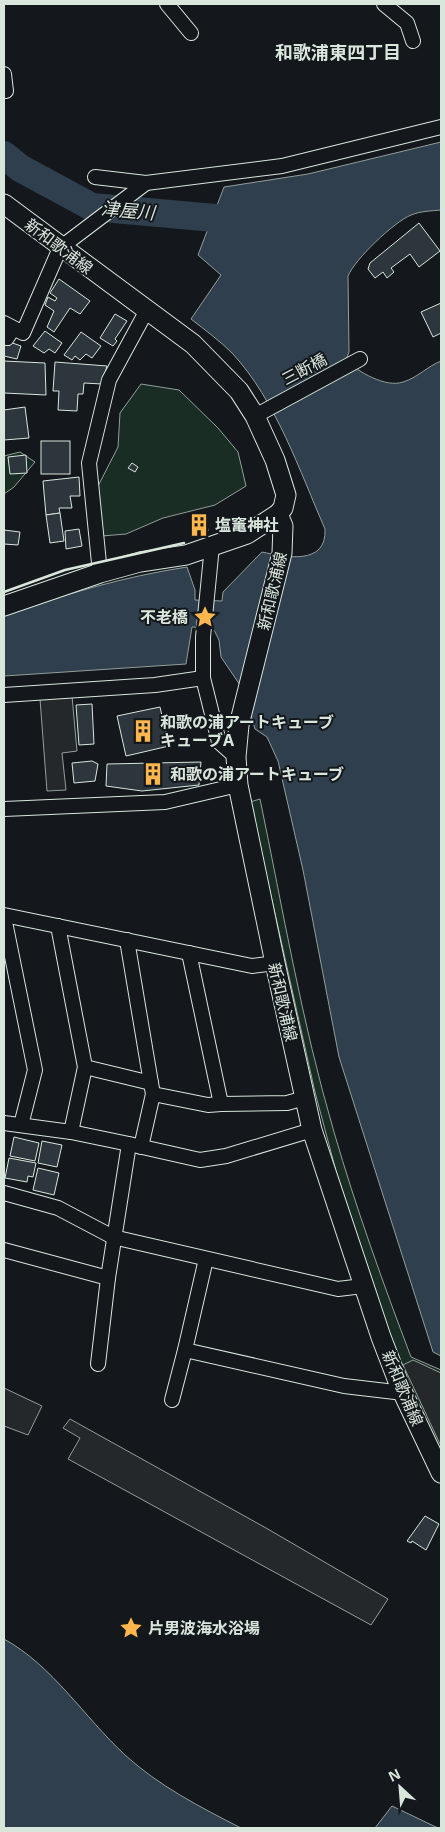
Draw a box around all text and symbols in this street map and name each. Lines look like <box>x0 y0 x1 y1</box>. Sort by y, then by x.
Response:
district label: 和歌浦東四丁目 <box>275 40 401 64</box>
water label: 津屋川 <box>100 196 158 224</box>
street label: 新和歌浦線 <box>20 213 98 279</box>
street label: 三断橋 <box>278 348 330 390</box>
building icon: 塩竃神社 <box>186 512 212 538</box>
place label: 塩竃神社 <box>215 514 279 536</box>
street label: 新和歌浦線 <box>252 550 292 632</box>
place icon: 不老橋 <box>192 604 218 630</box>
place label: 不老橋 <box>140 606 188 628</box>
place label: 和歌の浦アートキューブ キューブA <box>160 711 334 751</box>
building icon: 和歌の浦アートキューブ キューブA <box>130 718 156 744</box>
building icon: 和歌の浦アートキューブ <box>140 761 166 787</box>
place label: 和歌の浦アートキューブ <box>170 763 344 785</box>
street label: 新和歌浦線 <box>263 961 303 1043</box>
street label: 新和歌浦線 <box>377 1347 429 1429</box>
place icon: 片男波海水浴場 <box>118 1615 144 1641</box>
place label: 片男波海水浴場 <box>148 1617 260 1639</box>
north arrow <box>375 1762 425 1812</box>
text: N <box>385 1764 403 1786</box>

